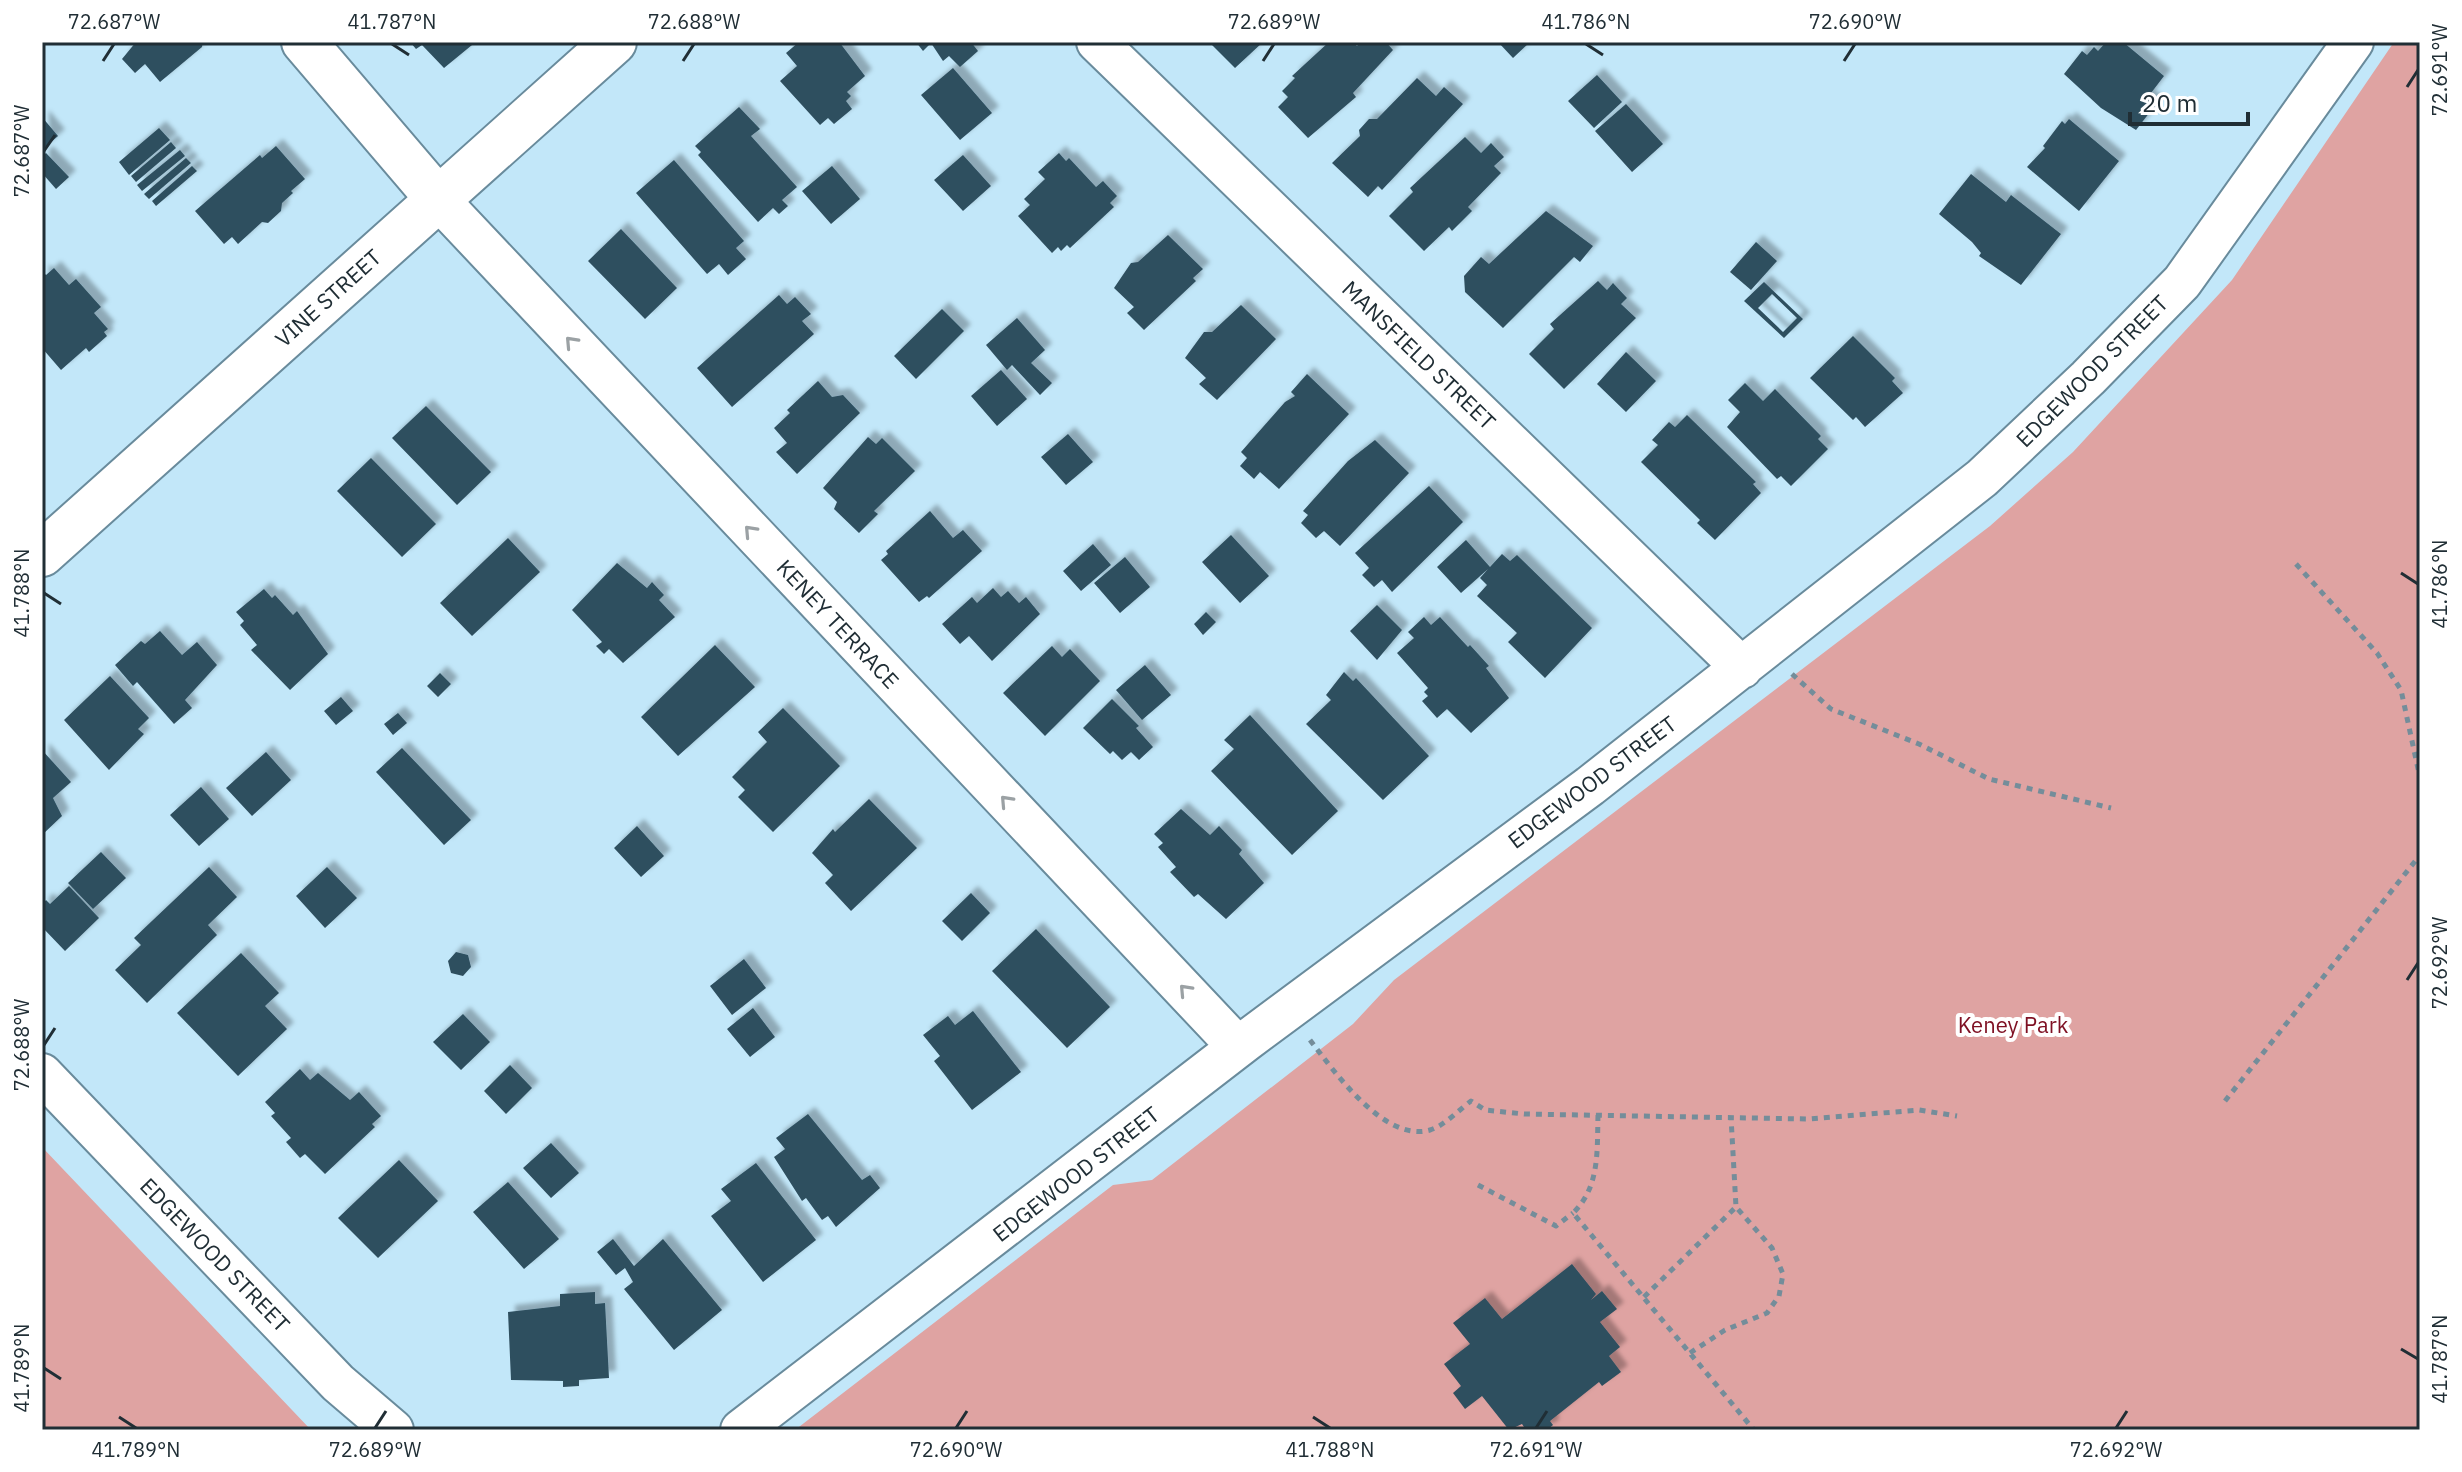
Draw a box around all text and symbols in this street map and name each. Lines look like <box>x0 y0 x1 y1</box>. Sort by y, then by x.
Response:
text: 72.687°W <box>68 8 160 35</box>
text: 41.787°N <box>348 8 436 35</box>
text: 72.688°W <box>648 8 740 35</box>
text: 72.689°W <box>1228 8 1320 35</box>
text: 41.786°N <box>1542 8 1630 35</box>
text: 72.690°W <box>1809 8 1901 35</box>
text: 72.691°W <box>2426 24 2453 116</box>
scale bar <box>2130 76 2248 126</box>
text: 20 m <box>2142 87 2197 119</box>
text: 72.687°W <box>8 105 35 197</box>
street label: VINE STREET <box>268 242 387 353</box>
street label: MANSFIELD STREET <box>1336 274 1503 436</box>
street label: EDGEWOOD STREET <box>2009 288 2174 453</box>
one-way arrow <box>567 337 581 352</box>
one-way arrow <box>745 526 760 540</box>
text: 41.786°N <box>2426 540 2453 628</box>
text: 41.788°N <box>8 549 35 637</box>
street label: KENEY TERRACE <box>771 553 906 695</box>
street label: EDGEWOOD STREET <box>1502 708 1682 855</box>
one-way arrow <box>1001 796 1016 810</box>
text: 72.692°W <box>2426 917 2453 1009</box>
one-way arrow <box>1179 985 1194 999</box>
text: 72.688°W <box>8 999 35 1091</box>
park label: Keney Park <box>1958 1010 2069 1039</box>
street label: EDGEWOOD STREET <box>986 1099 1165 1248</box>
street label: EDGEWOOD STREET <box>134 1171 297 1338</box>
text: 41.787°N <box>2426 1315 2453 1403</box>
text: 41.789°N <box>8 1324 35 1412</box>
text: 41.789°N <box>92 1436 180 1463</box>
text: 72.689°W <box>329 1436 421 1463</box>
text: 72.690°W <box>910 1436 1002 1463</box>
text: 41.788°N <box>1286 1436 1374 1463</box>
text: 72.691°W <box>1490 1436 1582 1463</box>
text: 72.692°W <box>2070 1436 2162 1463</box>

